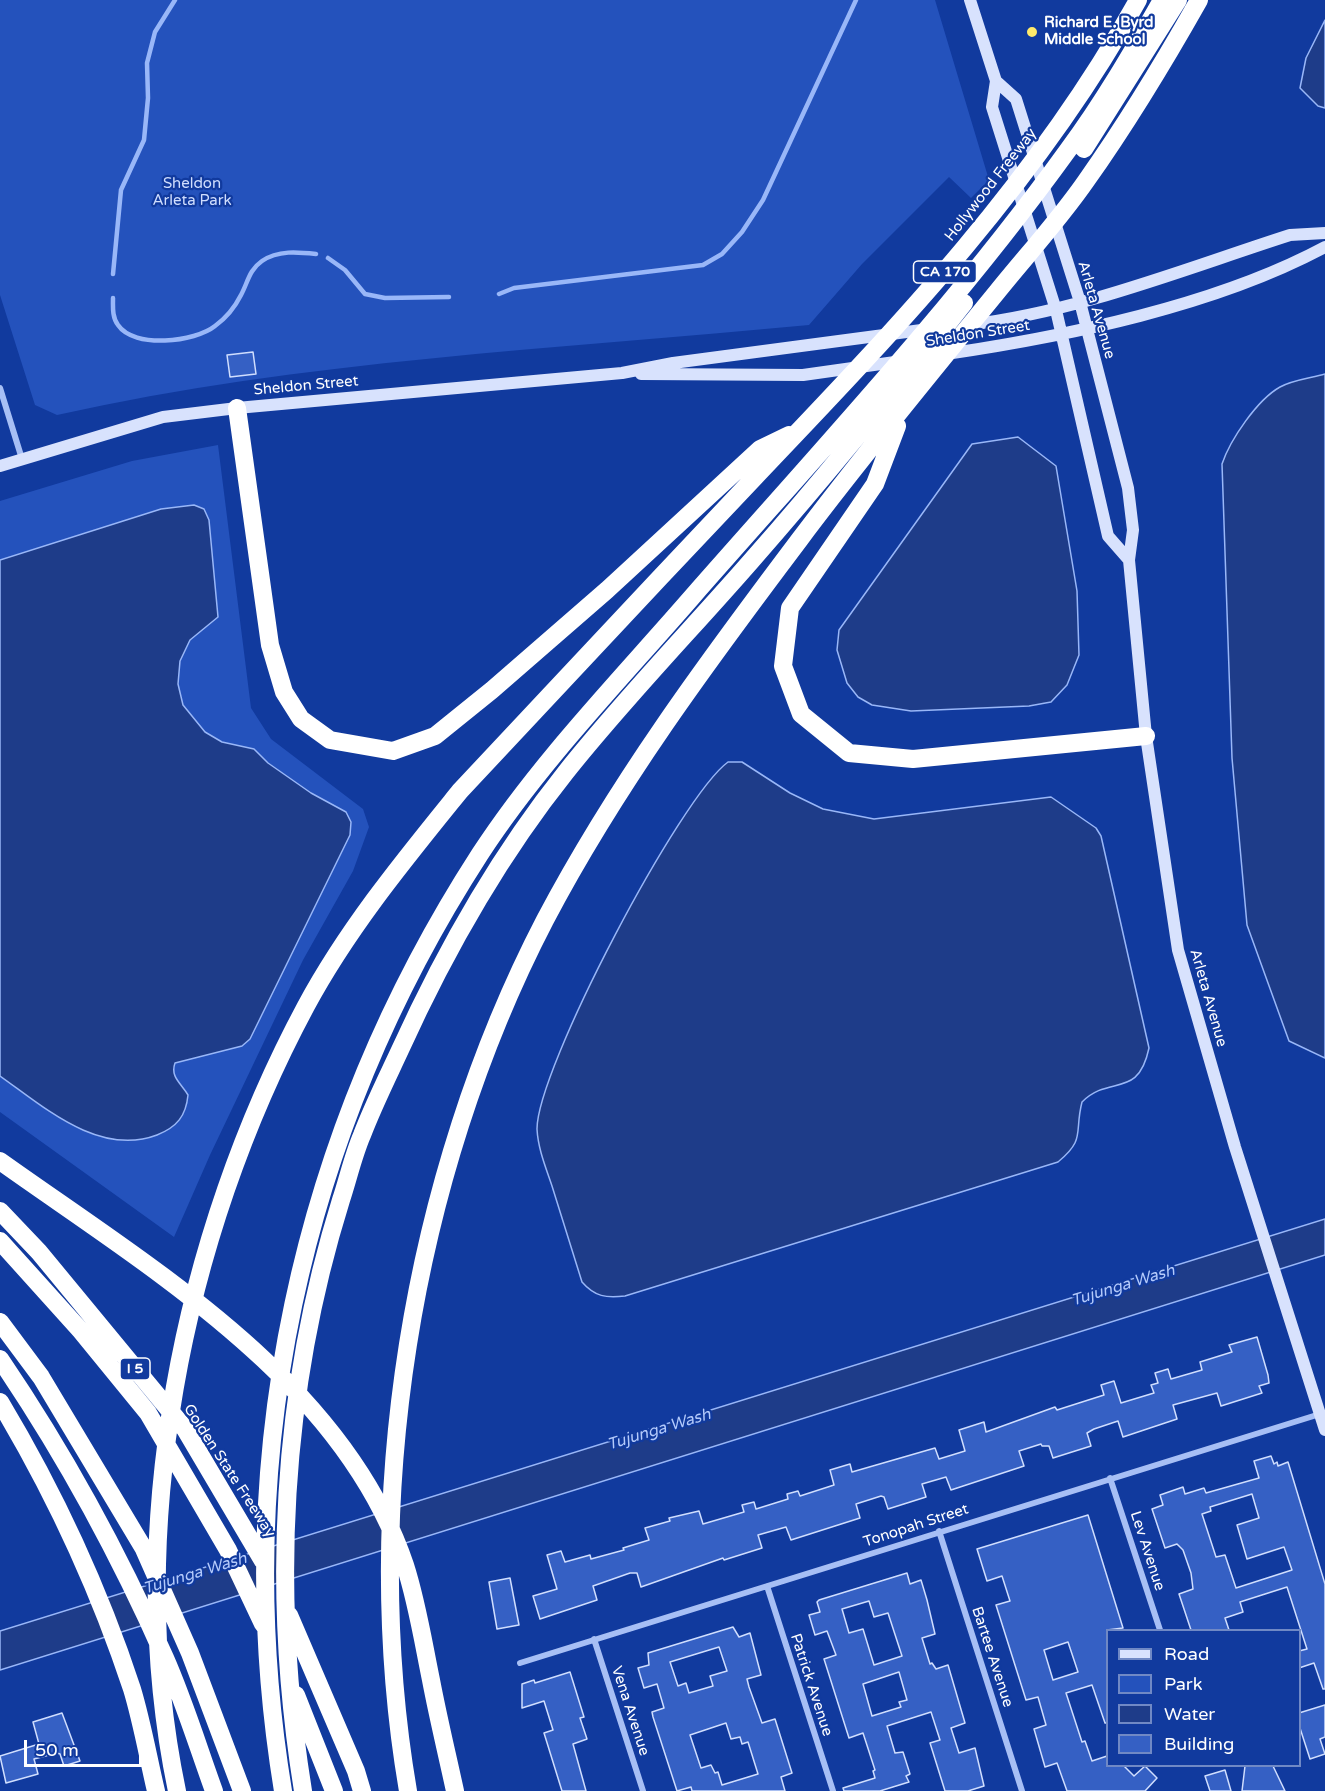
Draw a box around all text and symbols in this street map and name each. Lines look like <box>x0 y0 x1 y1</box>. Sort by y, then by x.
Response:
place label: Richard E. Byrd Middle School <box>1044 14 1153 49</box>
marker: Richard E. Byrd Middle School <box>1025 25 1039 39</box>
street label: Hollywood Freeway <box>941 125 1041 245</box>
park label: Sheldon Arleta Park <box>152 175 232 210</box>
street label: Arleta Avenue <box>1073 259 1119 361</box>
road number: CA 170 <box>914 261 976 283</box>
street label: Sheldon Street <box>925 317 1031 351</box>
street label: Sheldon Street <box>253 372 359 400</box>
street label: Arleta Avenue <box>1185 947 1231 1049</box>
water label: Tujunga Wash <box>1069 1261 1177 1311</box>
road number: I 5 <box>120 1358 150 1380</box>
street label: Golden State Freeway <box>179 1401 279 1541</box>
water label: Tujunga Wash <box>605 1405 713 1455</box>
street label: Tonopah Street <box>861 1501 971 1551</box>
street label: Lev Avenue <box>1126 1509 1168 1593</box>
water label: Tujunga Wash <box>141 1549 249 1599</box>
street label: Bartee Avenue <box>967 1604 1017 1710</box>
legend <box>1106 1629 1301 1767</box>
street label: Patrick Avenue <box>786 1631 836 1739</box>
text: Road <box>1164 1643 1209 1665</box>
street label: Vena Avenue <box>607 1664 653 1758</box>
text: Park <box>1164 1673 1202 1695</box>
text: Water <box>1164 1703 1215 1725</box>
scale bar <box>27 1728 146 1766</box>
text: Building <box>1164 1733 1234 1755</box>
text: 50 m <box>35 1739 79 1761</box>

